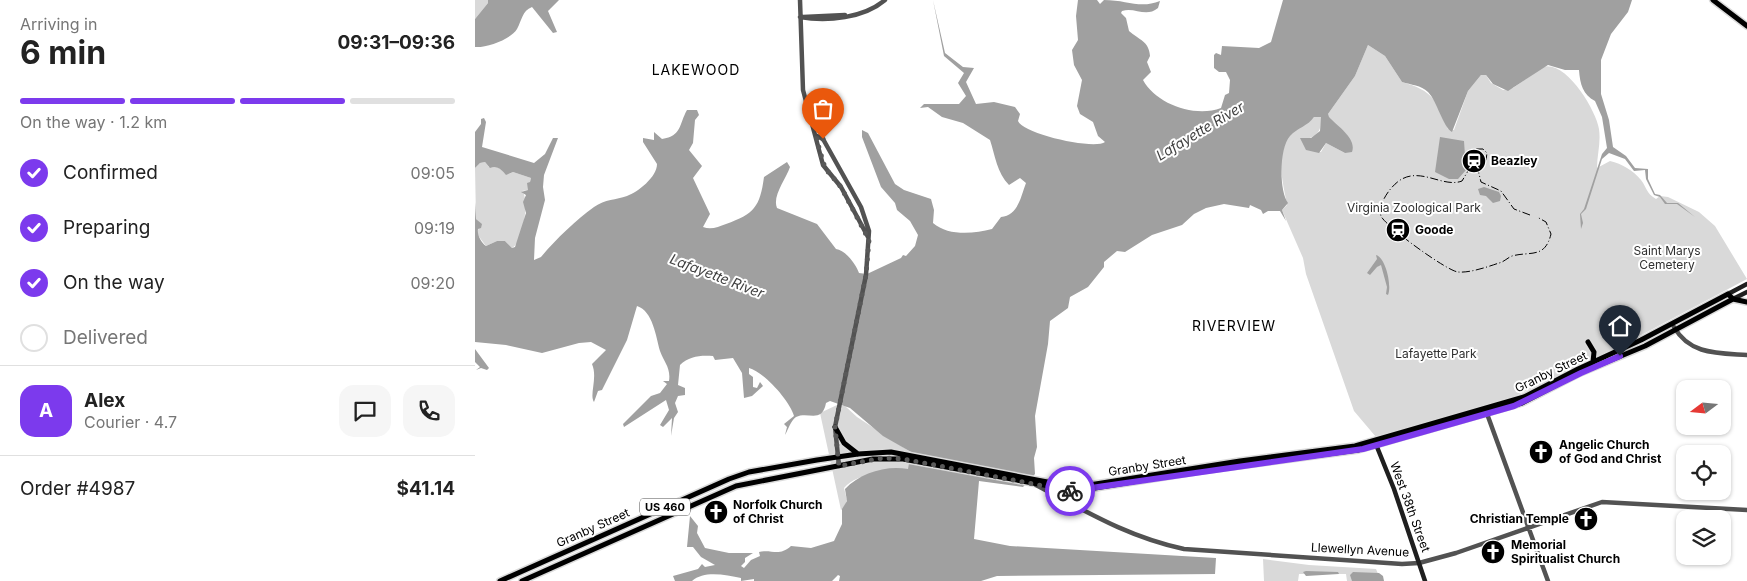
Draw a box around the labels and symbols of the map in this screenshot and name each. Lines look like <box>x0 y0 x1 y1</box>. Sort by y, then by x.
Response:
district label: LAKEWOOD <box>652 61 740 78</box>
pin <box>802 88 844 139</box>
water label: Lafayette River <box>1153 97 1247 163</box>
station icon: Beazley <box>1461 148 1487 174</box>
place label: Beazley <box>1491 153 1538 168</box>
park label: Virginia Zoological Park <box>1347 200 1481 215</box>
station icon: Goode <box>1385 217 1411 243</box>
place label: Goode <box>1415 222 1453 237</box>
park label: Saint Marys Cemetery <box>1633 243 1701 272</box>
water label: Lafayette River <box>668 250 767 302</box>
pin <box>1599 305 1641 356</box>
district label: RIVERVIEW <box>1192 317 1276 334</box>
park label: Lafayette Park <box>1395 346 1477 361</box>
street label: Granby Street <box>1512 348 1589 395</box>
north arrow <box>1676 380 1731 435</box>
place label: Angelic Church of God and Christ <box>1559 437 1662 466</box>
church icon: Angelic Church of God and Christ <box>1528 439 1554 465</box>
street label: Granby Street <box>1107 452 1187 479</box>
street label: West 38th Street <box>1387 460 1434 554</box>
courier <box>1045 466 1095 516</box>
place label: Norfolk Church of Christ <box>733 497 823 526</box>
road number: US 460 <box>640 498 690 516</box>
church icon: Norfolk Church of Christ <box>703 499 729 525</box>
street label: Granby Street <box>554 505 632 550</box>
church icon: Christian Temple <box>1573 506 1599 532</box>
place label: Christian Temple <box>1470 511 1569 526</box>
place label: Memorial Spiritualist Church <box>1511 537 1620 566</box>
street label: Llewellyn Avenue <box>1311 539 1410 560</box>
church icon: Memorial Spiritualist Church <box>1480 539 1506 565</box>

